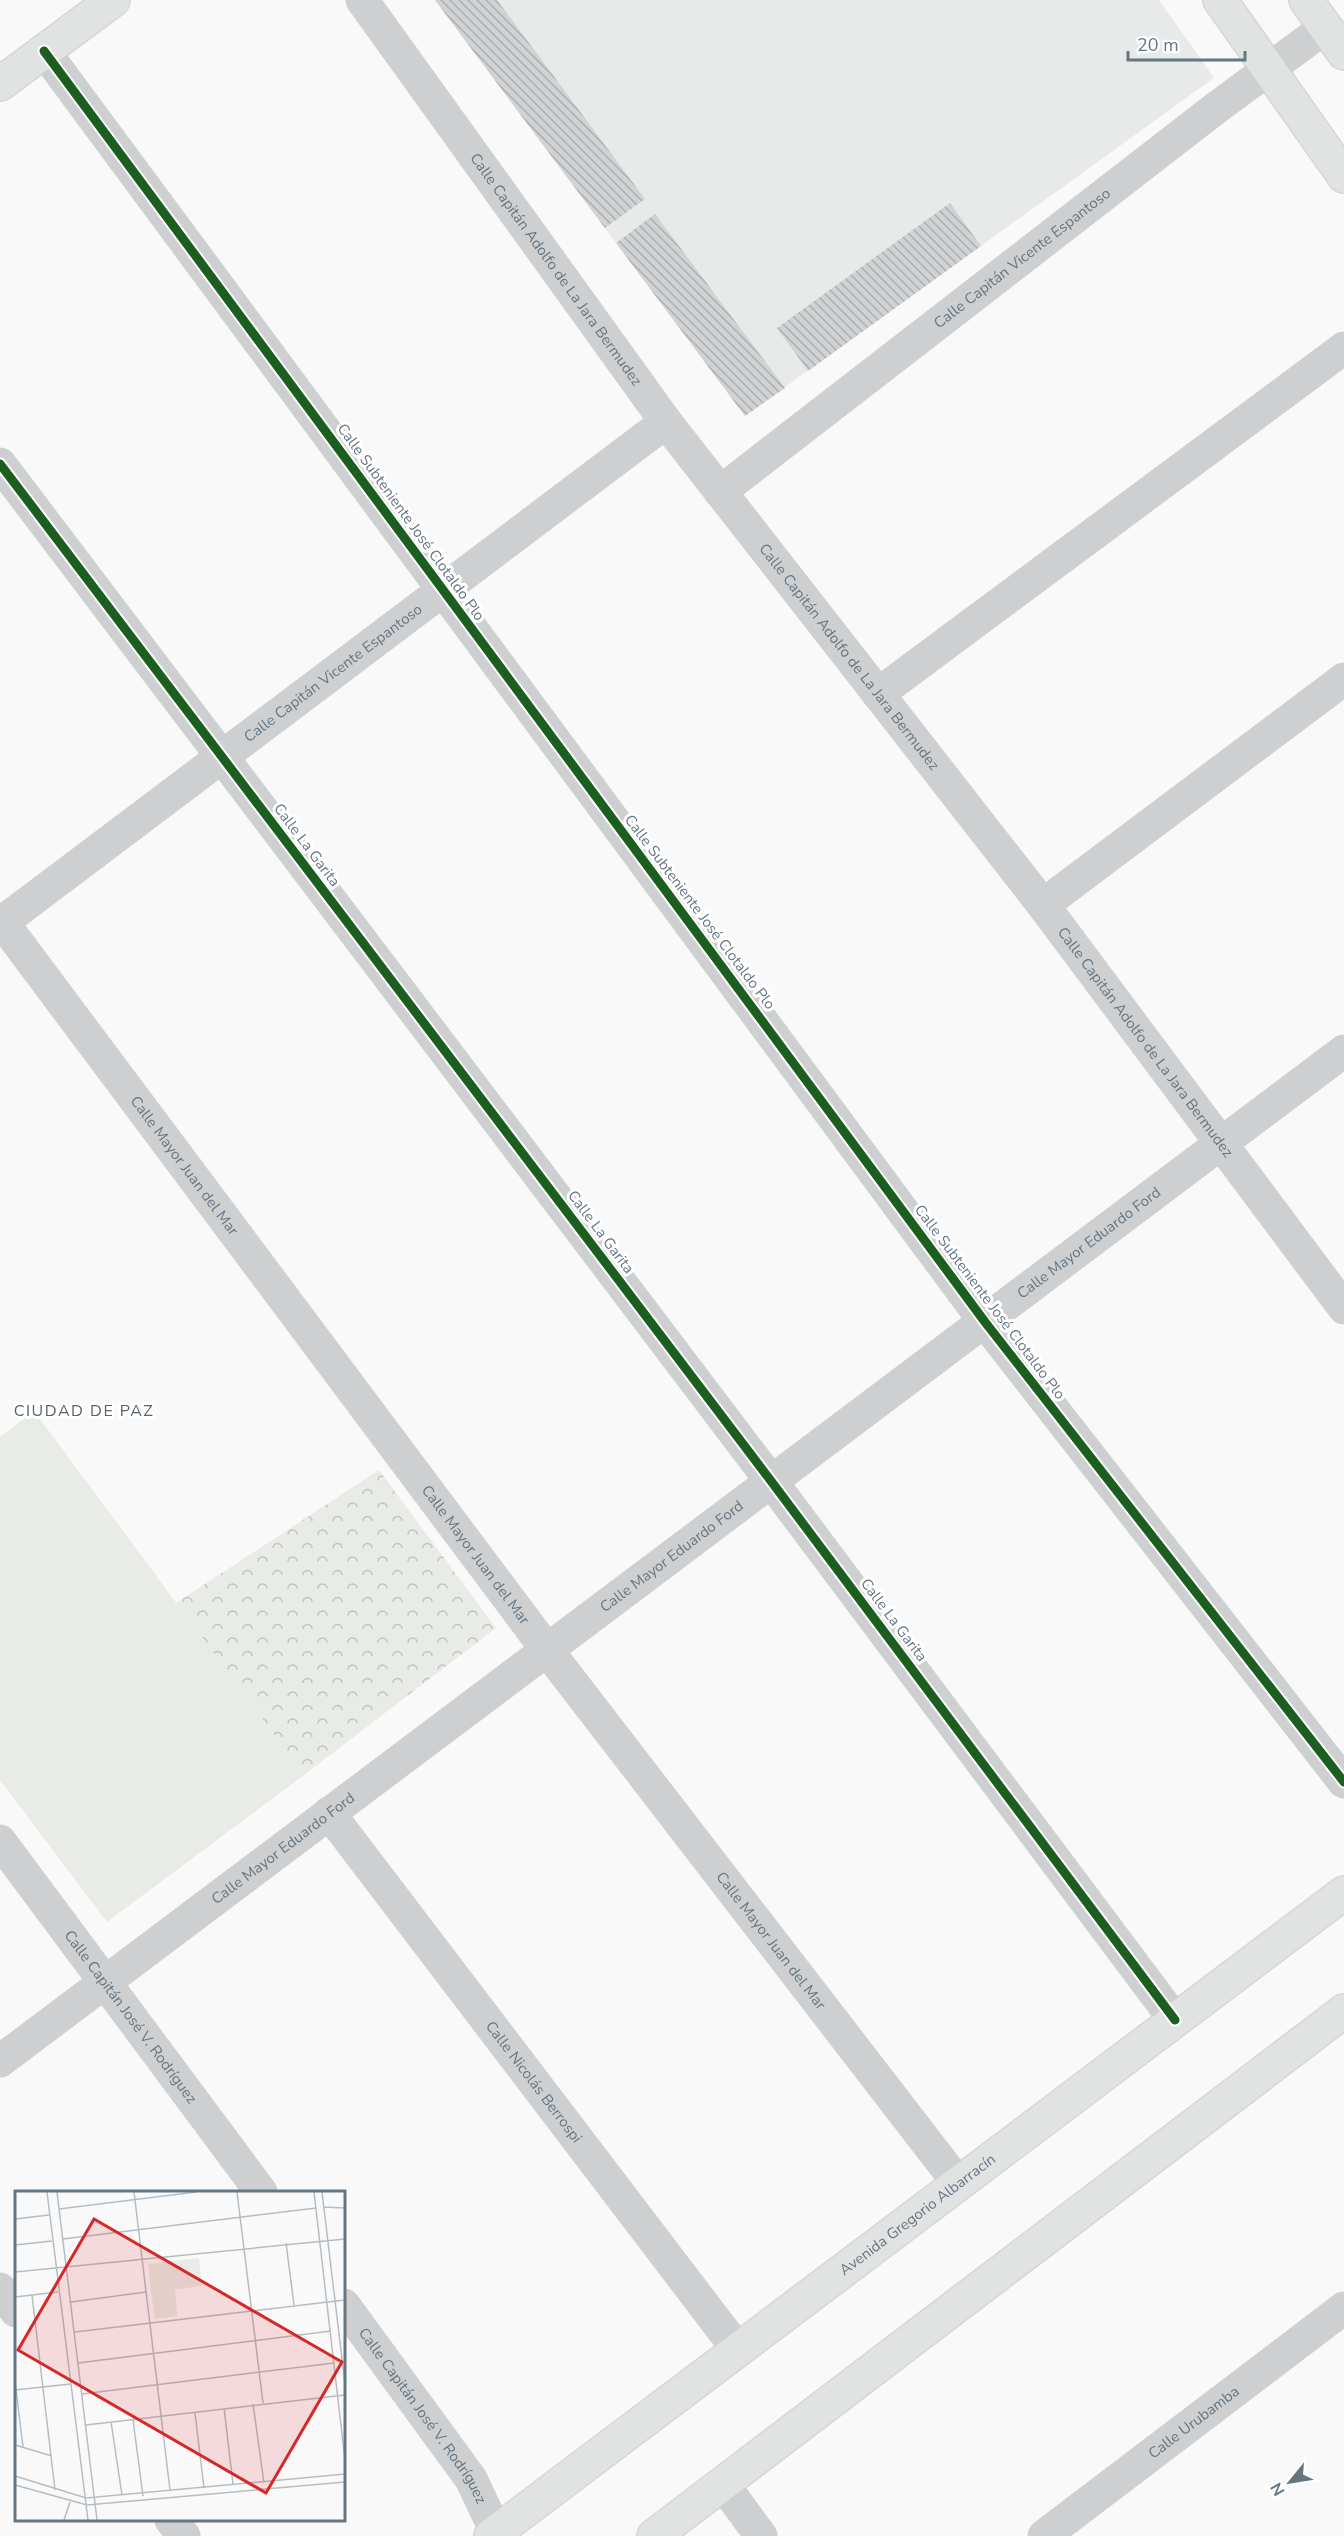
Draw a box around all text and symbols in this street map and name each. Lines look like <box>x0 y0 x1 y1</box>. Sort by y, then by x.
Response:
scale bar <box>1128 24 1245 62</box>
text: 20 m <box>1137 33 1179 57</box>
street label: Calle Capitán Adolfo de La Jara Bermudez <box>465 149 647 390</box>
street label: Calle Capitán Vicente Espantoso <box>930 183 1115 333</box>
street label: Calle Subteniente José Clotaldo Plo <box>333 419 489 625</box>
street label: Calle Capitán Adolfo de La Jara Bermudez <box>755 539 944 774</box>
street label: Calle Capitán Vicente Espantoso <box>240 599 426 747</box>
street label: Calle La Garita <box>269 799 345 891</box>
street label: Calle Subteniente José Clotaldo Plo <box>620 811 780 1013</box>
street label: Calle Capitán Adolfo de La Jara Bermudez <box>1053 923 1238 1161</box>
street label: Calle Mayor Juan del Mar <box>126 1092 244 1240</box>
street label: Calle Mayor Eduardo Ford <box>1013 1182 1165 1303</box>
street label: Calle La Garita <box>563 1186 639 1278</box>
street label: Calle Subteniente José Clotaldo Plo <box>910 1201 1070 1403</box>
district label: CIUDAD DE PAZ <box>14 1400 154 1422</box>
street label: Calle Mayor Juan del Mar <box>417 1481 535 1629</box>
street label: Calle Mayor Eduardo Ford <box>596 1496 747 1617</box>
street label: Calle La Garita <box>856 1574 932 1666</box>
street label: Calle Mayor Eduardo Ford <box>207 1788 359 1909</box>
street label: Calle Mayor Juan del Mar <box>712 1868 831 2014</box>
street label: Calle Capitán José V. Rodríguez <box>60 1926 202 2107</box>
street label: Calle Nicolás Berrospi <box>481 2017 587 2147</box>
street label: Avenida Gregorio Albarracín <box>835 2149 1000 2280</box>
inset map <box>15 2191 345 2521</box>
street label: Calle Capitán José V. Rodríguez <box>354 2324 491 2507</box>
street label: Calle Urubamba <box>1144 2381 1243 2463</box>
north arrow <box>1260 2452 1320 2512</box>
text: N <box>1265 2478 1290 2500</box>

